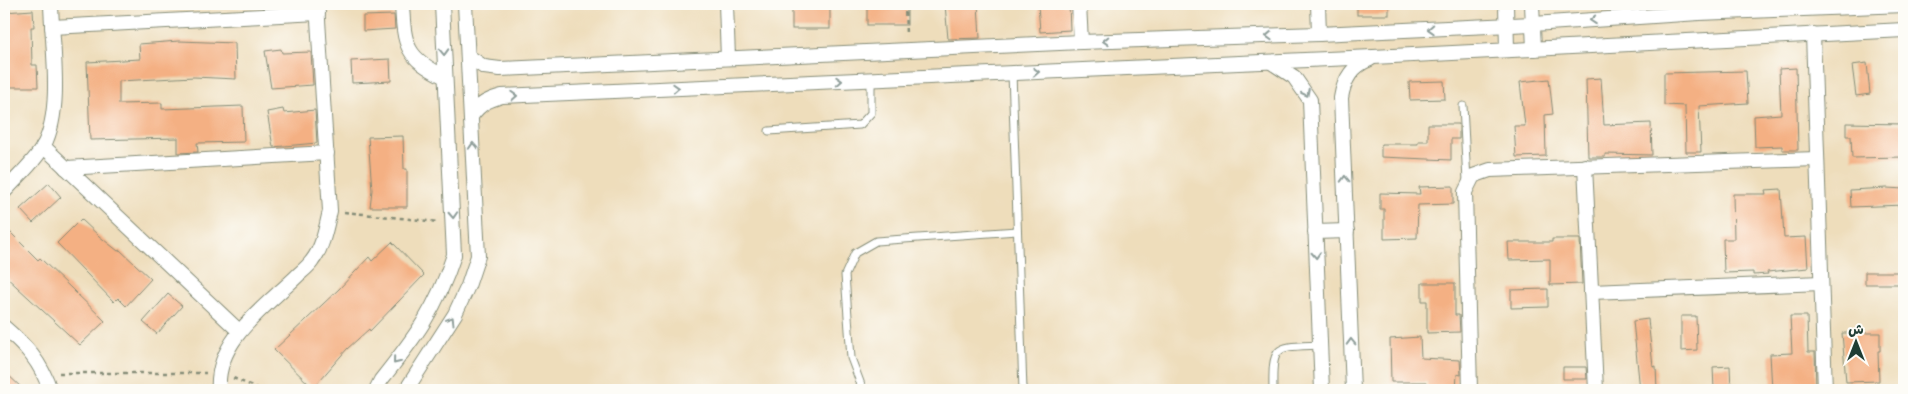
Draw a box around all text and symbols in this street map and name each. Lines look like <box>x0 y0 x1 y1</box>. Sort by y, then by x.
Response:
one-way arrow <box>1589 14 1597 25</box>
one-way arrow <box>1427 23 1435 34</box>
one-way arrow <box>1265 30 1273 41</box>
one-way arrow <box>1102 36 1110 47</box>
one-way arrow <box>438 49 449 57</box>
one-way arrow <box>1032 67 1040 77</box>
one-way arrow <box>835 76 843 86</box>
one-way arrow <box>672 83 680 94</box>
one-way arrow <box>1300 88 1310 97</box>
one-way arrow <box>510 90 518 101</box>
one-way arrow <box>468 142 479 150</box>
one-way arrow <box>1339 175 1350 183</box>
one-way arrow <box>448 211 459 219</box>
one-way arrow <box>1311 251 1322 259</box>
one-way arrow <box>445 316 455 325</box>
north arrow <box>1830 316 1880 366</box>
text: ش <box>1848 321 1864 339</box>
one-way arrow <box>1346 337 1356 345</box>
one-way arrow <box>393 356 402 365</box>

